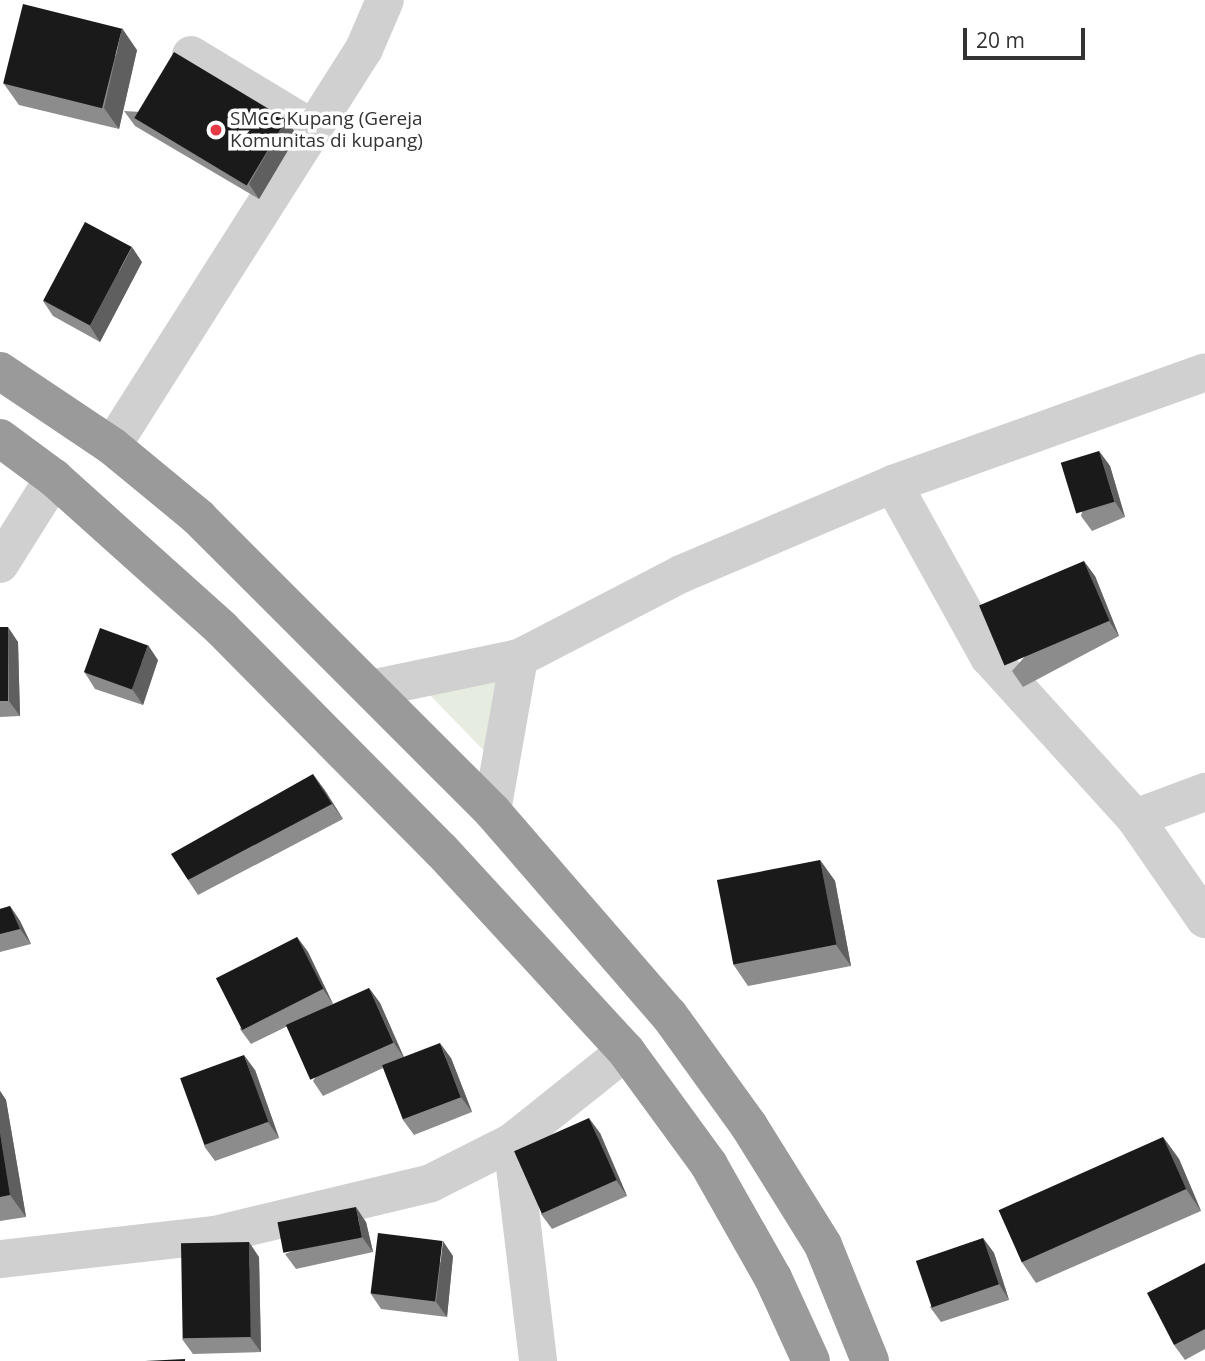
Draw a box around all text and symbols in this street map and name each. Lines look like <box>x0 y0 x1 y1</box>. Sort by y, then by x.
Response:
scale bar <box>967 14 1090 58</box>
text: 20 m <box>976 26 1025 54</box>
place label: SMCC Kupang (Gereja Komunitas di kupang) <box>230 108 423 152</box>
marker: SMCC Kupang (Gereja Komunitas di kupang) <box>208 122 224 138</box>

